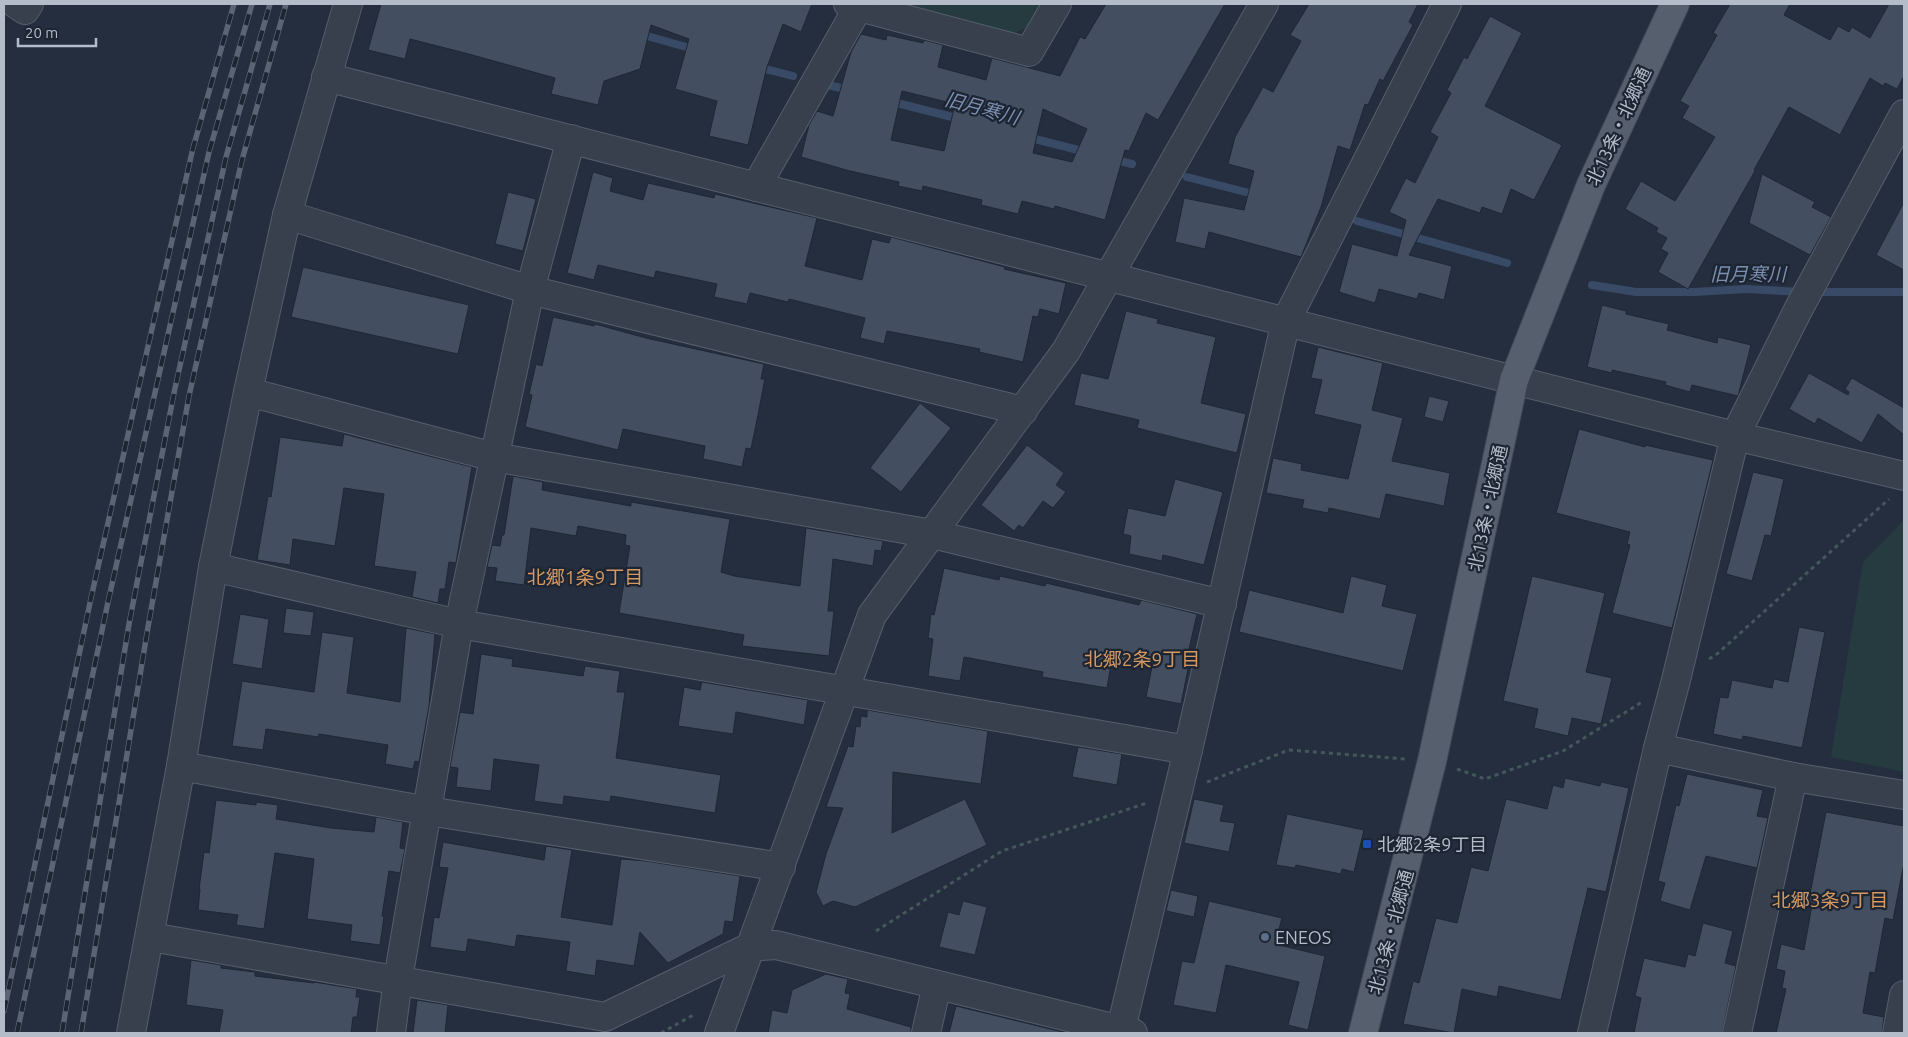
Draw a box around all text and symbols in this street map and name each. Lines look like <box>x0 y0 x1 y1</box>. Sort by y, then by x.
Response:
scale bar <box>18 15 95 47</box>
text: 20 m <box>25 24 58 41</box>
street label: 北13条・北郷通 <box>1582 64 1654 188</box>
water label: 旧月寒川 <box>942 88 1023 129</box>
water label: 旧月寒川 <box>1710 263 1788 285</box>
street label: 北13条・北郷通 <box>1464 443 1510 573</box>
district label: 北郷1条9丁目 <box>527 566 643 588</box>
district label: 北郷2条9丁目 <box>1084 648 1200 670</box>
place label: 北郷2条9丁目 <box>1377 834 1487 854</box>
marker: 北郷2条9丁目 <box>1361 838 1373 850</box>
street label: 北13条・北郷通 <box>1364 867 1416 997</box>
district label: 北郷3条9丁目 <box>1772 889 1888 911</box>
place label: ENEOS <box>1275 927 1331 947</box>
marker: ENEOS <box>1259 931 1271 943</box>

